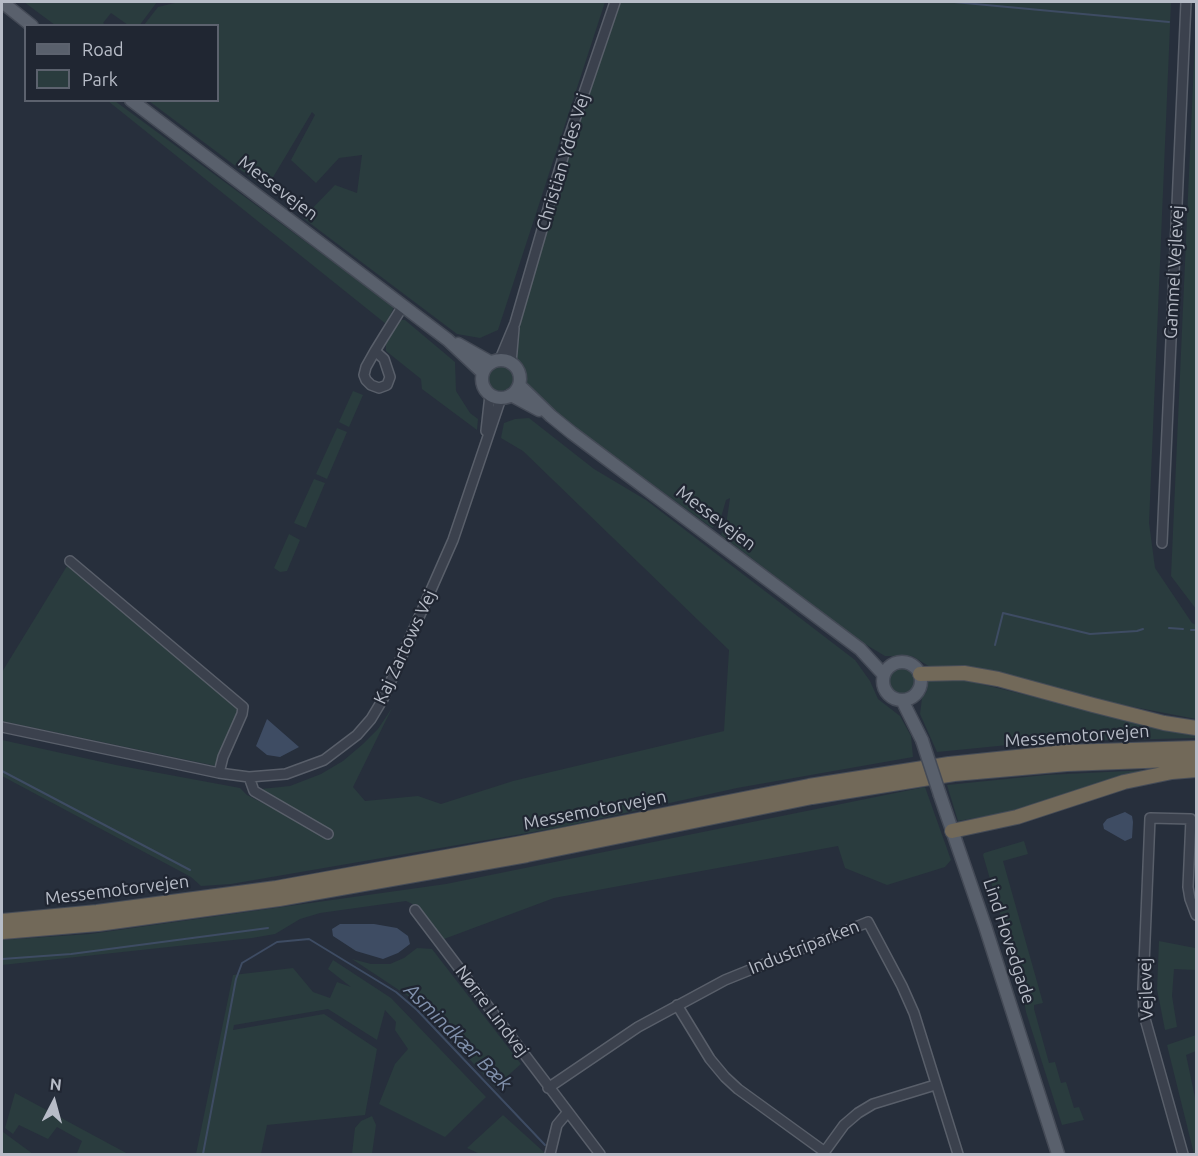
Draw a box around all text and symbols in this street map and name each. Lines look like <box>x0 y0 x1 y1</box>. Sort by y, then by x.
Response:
legend <box>24 24 219 102</box>
text: Road <box>82 39 124 59</box>
text: Park <box>82 69 118 89</box>
street label: Christian Ydes Vej <box>532 91 594 233</box>
street label: Messevejen <box>234 151 322 225</box>
street label: Gammel Vejlevej <box>1160 205 1188 339</box>
street label: Messevejen <box>672 481 760 555</box>
street label: Kaj Zartows Vej <box>369 586 441 708</box>
street label: Messemotorvejen <box>1004 720 1150 752</box>
street label: Messemotorvejen <box>522 786 668 834</box>
street label: Messemotorvejen <box>44 870 190 910</box>
street label: Lind Hovedgade <box>979 875 1039 1007</box>
street label: Industriparken <box>746 915 862 979</box>
street label: Vejlevej <box>1134 957 1158 1021</box>
street label: Nørre Lindvej <box>451 961 533 1061</box>
water label: Asmindkær Bæk <box>399 978 517 1096</box>
north arrow <box>24 1072 84 1132</box>
text: N <box>49 1075 63 1094</box>

